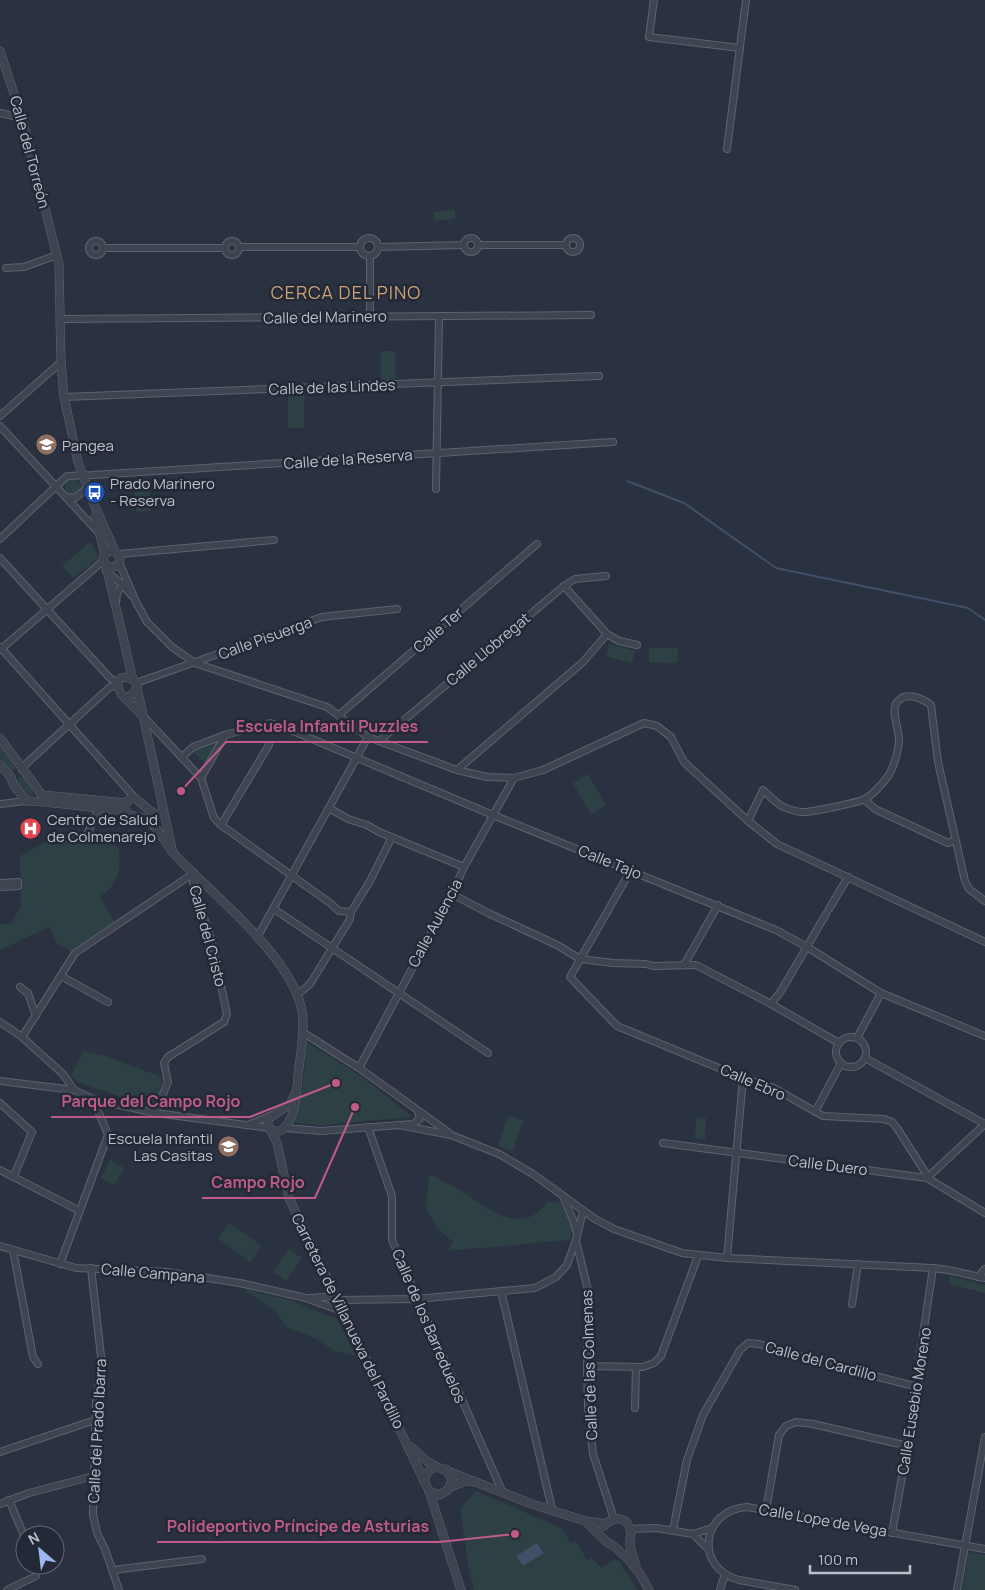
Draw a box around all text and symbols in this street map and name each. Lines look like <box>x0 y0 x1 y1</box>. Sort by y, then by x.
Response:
street label: Calle del Torreón <box>5 93 55 211</box>
district label: CERCA DEL PINO <box>271 280 421 304</box>
street label: Calle del Marinero <box>263 305 387 329</box>
street label: Calle de las Lindes <box>268 374 396 400</box>
school or university icon: Pangea <box>34 433 58 457</box>
place label: Pangea <box>62 435 114 456</box>
street label: Calle de la Reserva <box>283 444 413 474</box>
place label: Prado Marinero - Reserva <box>110 473 215 511</box>
bus stop icon: Prado Marinero - Reserva <box>82 480 106 504</box>
street label: Calle Ter <box>409 602 468 658</box>
street label: Calle Llobregat <box>441 608 535 690</box>
street label: Calle Pisuerga <box>215 611 315 665</box>
callout: Escuela Infantil Puzzles <box>226 711 428 742</box>
text: Escuela Infantil Puzzles <box>236 715 419 737</box>
place label: Centro de Salud de Colmenarejo <box>47 809 158 847</box>
hospital icon: Centro de Salud de Colmenarejo <box>19 816 43 840</box>
street label: Calle Tajo <box>575 840 645 884</box>
street label: Calle Aulencia <box>403 875 467 971</box>
street label: Calle del Cristo <box>184 883 232 989</box>
street label: Calle Ebro <box>717 1059 789 1105</box>
callout: Parque del Campo Rojo <box>51 1086 250 1117</box>
text: Parque del Campo Rojo <box>62 1090 241 1112</box>
place label: Escuela Infantil Las Casitas <box>108 1128 213 1166</box>
school or university icon: Escuela Infantil Las Casitas <box>217 1135 241 1159</box>
street label: Calle Duero <box>787 1150 869 1180</box>
callout: Campo Rojo <box>202 1167 315 1198</box>
text: Campo Rojo <box>211 1171 305 1193</box>
street label: Carretera de Villanueva del Pardillo <box>287 1210 409 1432</box>
street label: Calle de los Barreduelos <box>387 1246 471 1406</box>
street label: Calle Campana <box>100 1258 206 1288</box>
street label: Calle de las Colmenas <box>576 1289 602 1441</box>
street label: Calle Eusebio Moreno <box>892 1326 936 1476</box>
street label: Calle del Cardillo <box>763 1336 879 1386</box>
street label: Calle del Prado Ibarra <box>83 1358 111 1504</box>
street label: Calle Lope de Vega <box>757 1498 889 1542</box>
callout: Polideportivo Príncipe de Asturias <box>157 1511 439 1542</box>
text: Polideportivo Príncipe de Asturias <box>167 1515 429 1537</box>
north arrow <box>15 1525 65 1575</box>
text: N <box>25 1527 43 1549</box>
scale bar <box>810 1542 910 1574</box>
text: 100 m <box>818 1549 858 1570</box>

